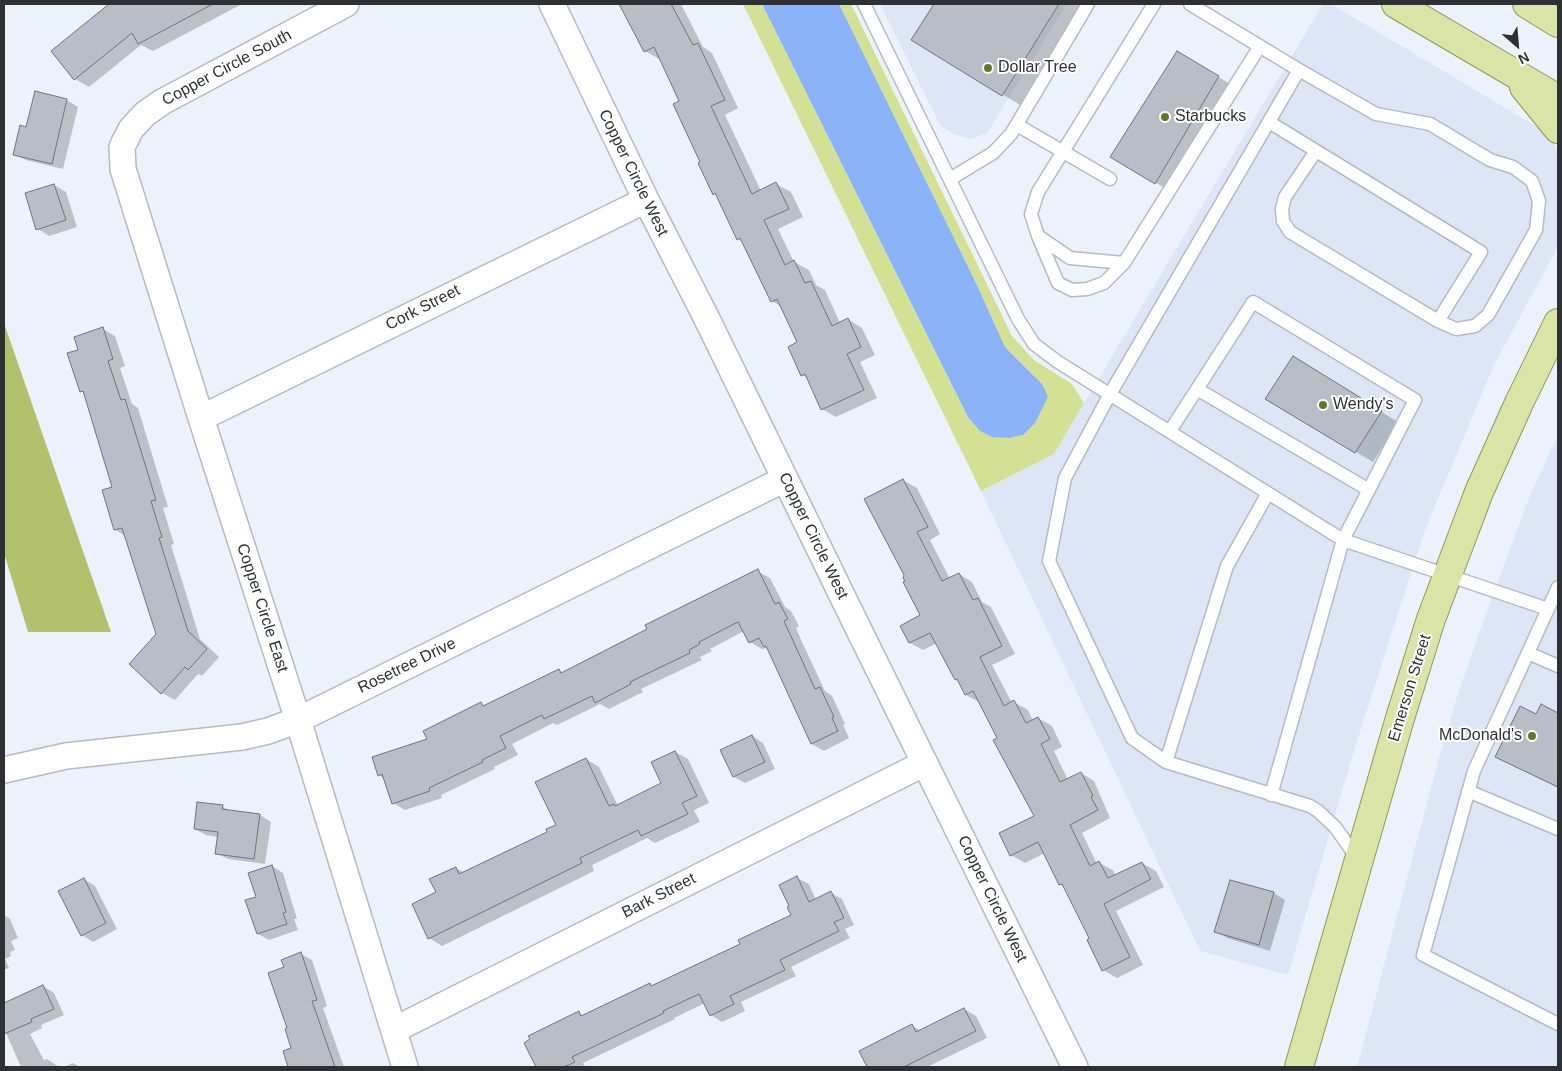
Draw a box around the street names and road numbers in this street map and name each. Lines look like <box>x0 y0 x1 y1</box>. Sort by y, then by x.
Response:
street label: Copper Circle South <box>159 26 295 110</box>
street label: Copper Circle West <box>594 107 672 239</box>
street label: Cork Street <box>383 281 463 335</box>
street label: Copper Circle West <box>774 470 852 602</box>
street label: Copper Circle East <box>232 541 292 675</box>
street label: Emerson Street <box>1385 632 1435 744</box>
street label: Rosetree Drive <box>355 634 459 698</box>
street label: Copper Circle West <box>953 833 1031 965</box>
street label: Bark Street <box>619 869 699 923</box>

